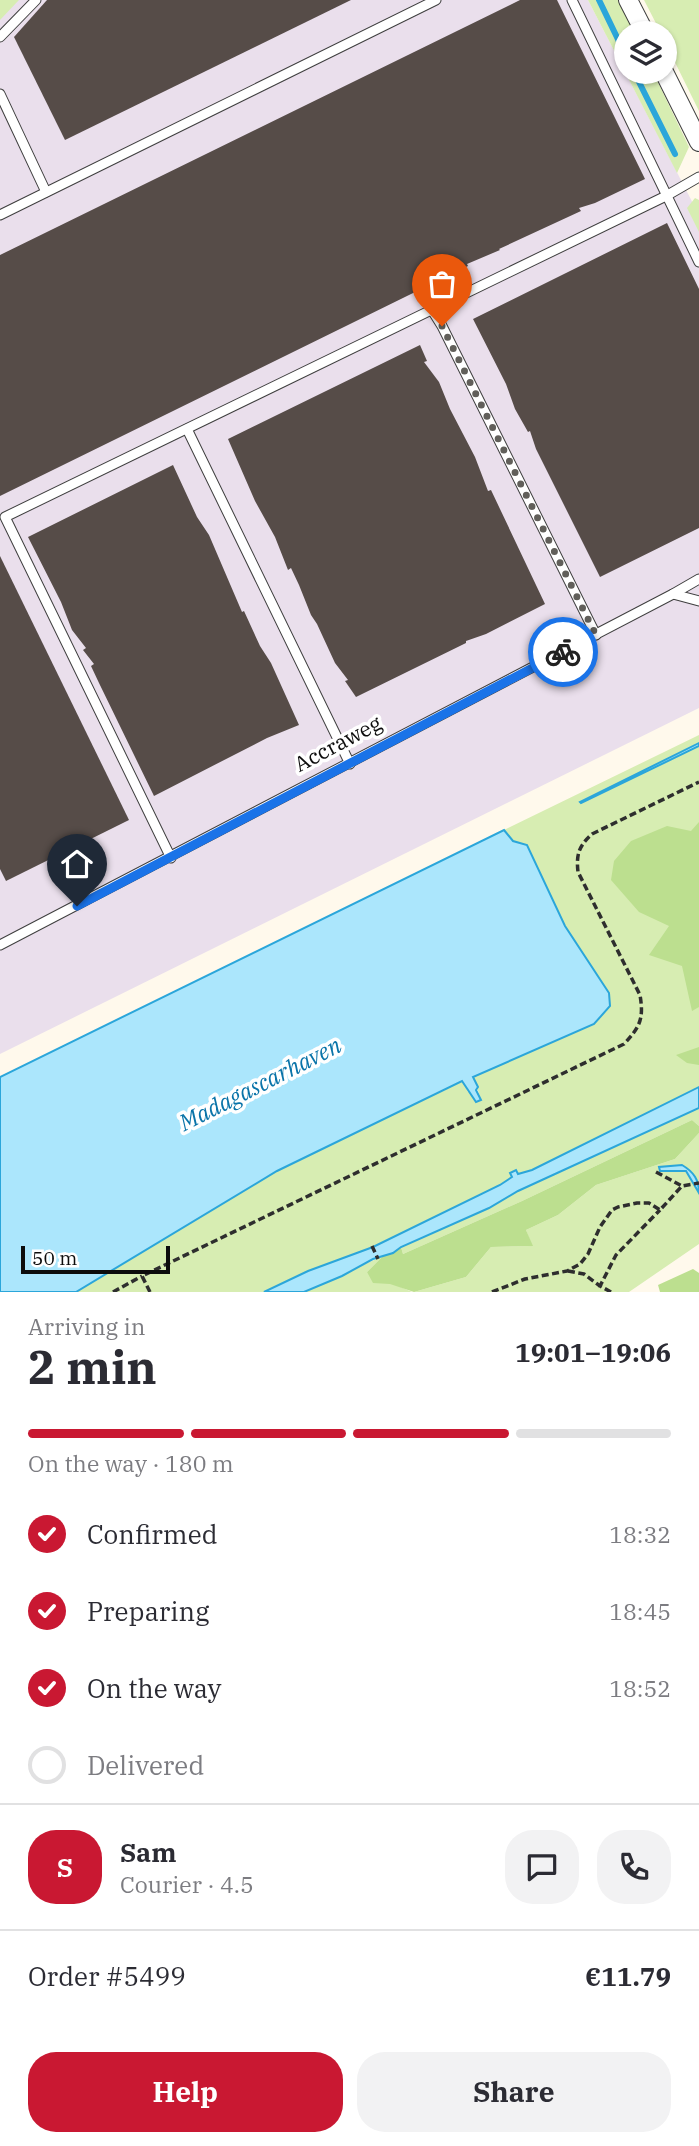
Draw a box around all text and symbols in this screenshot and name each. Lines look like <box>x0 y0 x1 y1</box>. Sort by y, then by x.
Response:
map controls <box>614 21 677 84</box>
button: layers <box>614 21 677 84</box>
pin <box>412 254 472 326</box>
icon: bag <box>423 265 461 303</box>
courier <box>528 617 598 687</box>
icon: bike <box>544 633 582 671</box>
street label: Accraweg <box>289 708 387 778</box>
pin <box>47 834 107 906</box>
icon: home <box>58 845 96 883</box>
water label: Madagascarhaven <box>172 1029 346 1137</box>
scale bar <box>21 1243 170 1275</box>
text: 50 m <box>32 1246 77 1270</box>
text: Arriving in <box>28 1311 145 1341</box>
text: 19:01–19:06 <box>515 1335 671 1369</box>
text: 2 min <box>28 1337 157 1397</box>
text: On the way · 180 m <box>28 1448 234 1478</box>
icon: check <box>28 1515 66 1553</box>
text: Confirmed <box>87 1517 218 1551</box>
text: 18:32 <box>609 1519 671 1549</box>
icon: check <box>28 1592 66 1630</box>
text: Preparing <box>87 1594 209 1628</box>
text: 18:45 <box>609 1596 671 1626</box>
icon: check <box>28 1669 66 1707</box>
text: On the way <box>87 1671 221 1705</box>
text: 18:52 <box>609 1673 671 1703</box>
text: Delivered <box>87 1748 204 1782</box>
button: chat <box>505 1830 579 1904</box>
button: phone <box>597 1830 671 1904</box>
text: Sam <box>120 1835 176 1869</box>
text: S <box>57 1850 73 1884</box>
text: Courier · 4.5 <box>120 1869 254 1899</box>
text: Order #5499 <box>28 1959 186 1993</box>
text: €11.79 <box>585 1959 671 1993</box>
button: Help <box>28 2052 343 2132</box>
button: Share <box>357 2052 671 2132</box>

